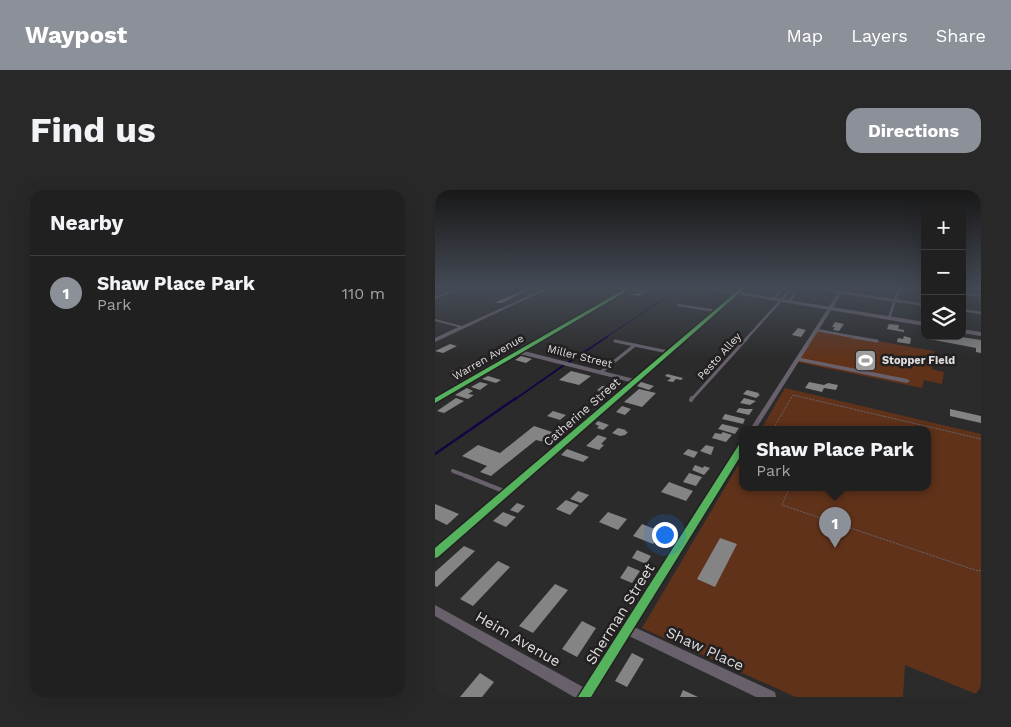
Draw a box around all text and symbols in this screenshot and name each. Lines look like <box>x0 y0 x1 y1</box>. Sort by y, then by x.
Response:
text: Waypost <box>25 21 127 49</box>
text: Map <box>786 25 823 46</box>
text: Layers <box>851 25 908 46</box>
text: Share <box>936 25 986 46</box>
button: Directions <box>846 108 981 153</box>
text: Find us <box>30 109 156 151</box>
map controls <box>921 205 966 340</box>
button: + <box>921 205 966 250</box>
text: Nearby <box>50 210 123 235</box>
button: − <box>921 250 966 295</box>
text: Shaw Place Park <box>97 272 255 295</box>
text: 1 <box>63 284 69 303</box>
text: 110 m <box>342 284 385 303</box>
text: Park <box>97 295 131 314</box>
button: layers <box>921 295 966 340</box>
street label: Pesto Alley <box>695 330 744 383</box>
street label: Warren Avenue <box>450 332 526 383</box>
street label: Miller Street <box>546 342 614 371</box>
sports icon: Stopper Field <box>854 348 878 372</box>
place label: Stopper Field <box>882 354 955 367</box>
street label: Catherine Street <box>541 375 623 449</box>
popup <box>739 426 931 491</box>
text: Shaw Place Park <box>756 438 914 461</box>
text: Park <box>756 461 791 480</box>
pin: 1 <box>819 507 851 548</box>
your location <box>652 522 678 548</box>
street label: Sherman Street <box>582 559 659 668</box>
street label: Heim Avenue <box>472 607 564 671</box>
street label: Shaw Place <box>663 623 747 675</box>

